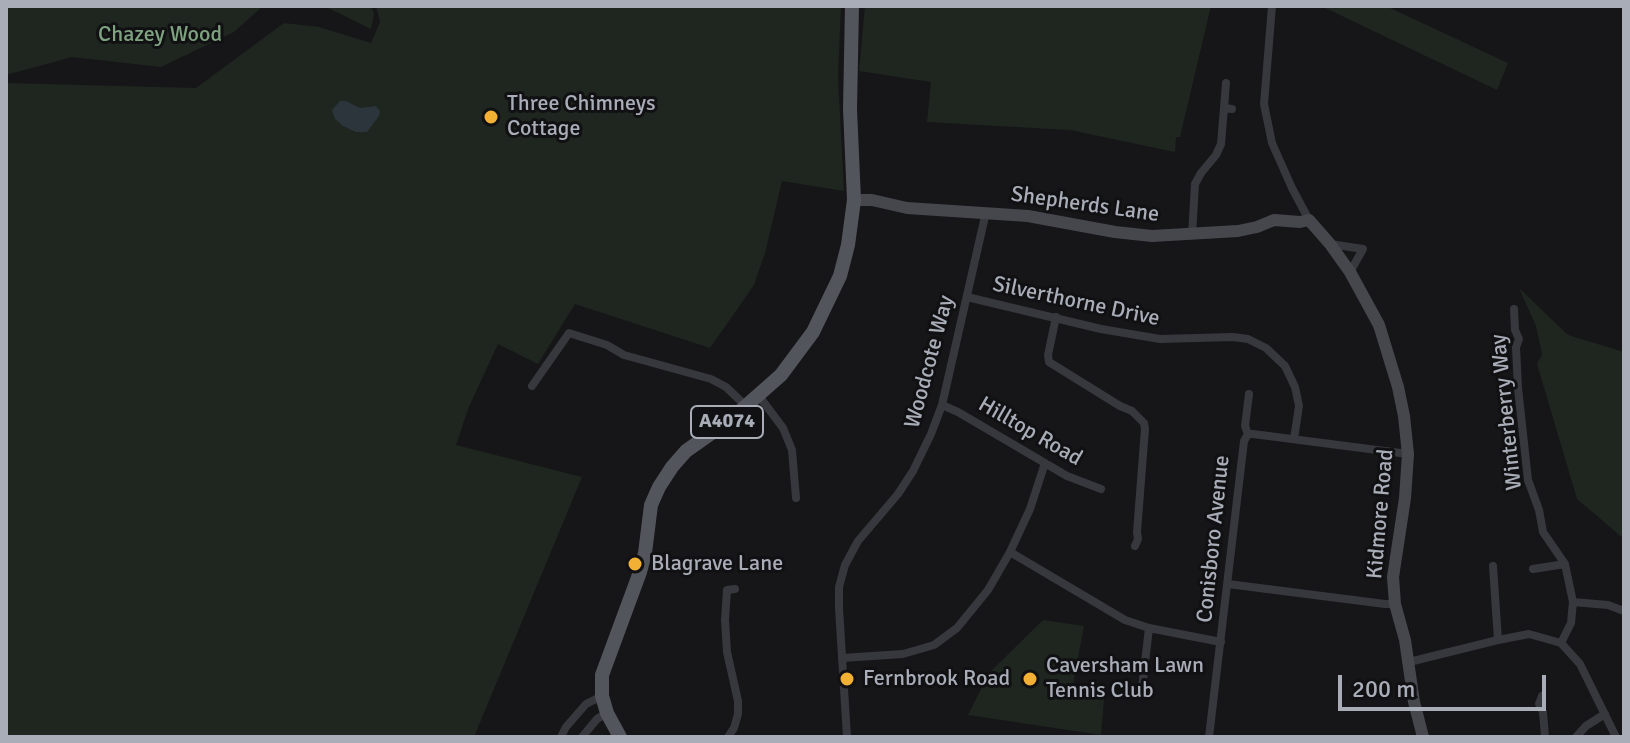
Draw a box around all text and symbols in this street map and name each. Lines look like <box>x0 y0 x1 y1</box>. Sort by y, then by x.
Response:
park label: Chazey Wood <box>98 22 222 48</box>
place label: Three Chimneys Cottage <box>507 91 656 142</box>
marker: Three Chimneys Cottage <box>482 108 500 126</box>
street label: Shepherds Lane <box>1009 182 1161 228</box>
street label: Silverthorne Drive <box>990 271 1162 333</box>
street label: Woodcote Way <box>900 293 960 431</box>
street label: Winterberry Way <box>1486 333 1528 491</box>
street label: Hilltop Road <box>973 392 1087 472</box>
road number: A4074 <box>691 406 763 438</box>
street label: Kidmore Road <box>1362 448 1400 580</box>
street label: Conisboro Avenue <box>1192 454 1236 624</box>
place label: Blagrave Lane <box>651 551 783 577</box>
marker: Blagrave Lane <box>626 555 644 573</box>
place label: Caversham Lawn Tennis Club <box>1046 653 1204 704</box>
scale bar <box>1342 659 1550 709</box>
place label: Fernbrook Road <box>863 666 1010 692</box>
marker: Fernbrook Road <box>838 670 856 688</box>
marker: Caversham Lawn Tennis Club <box>1021 670 1039 688</box>
text: 200 m <box>1352 674 1415 704</box>

